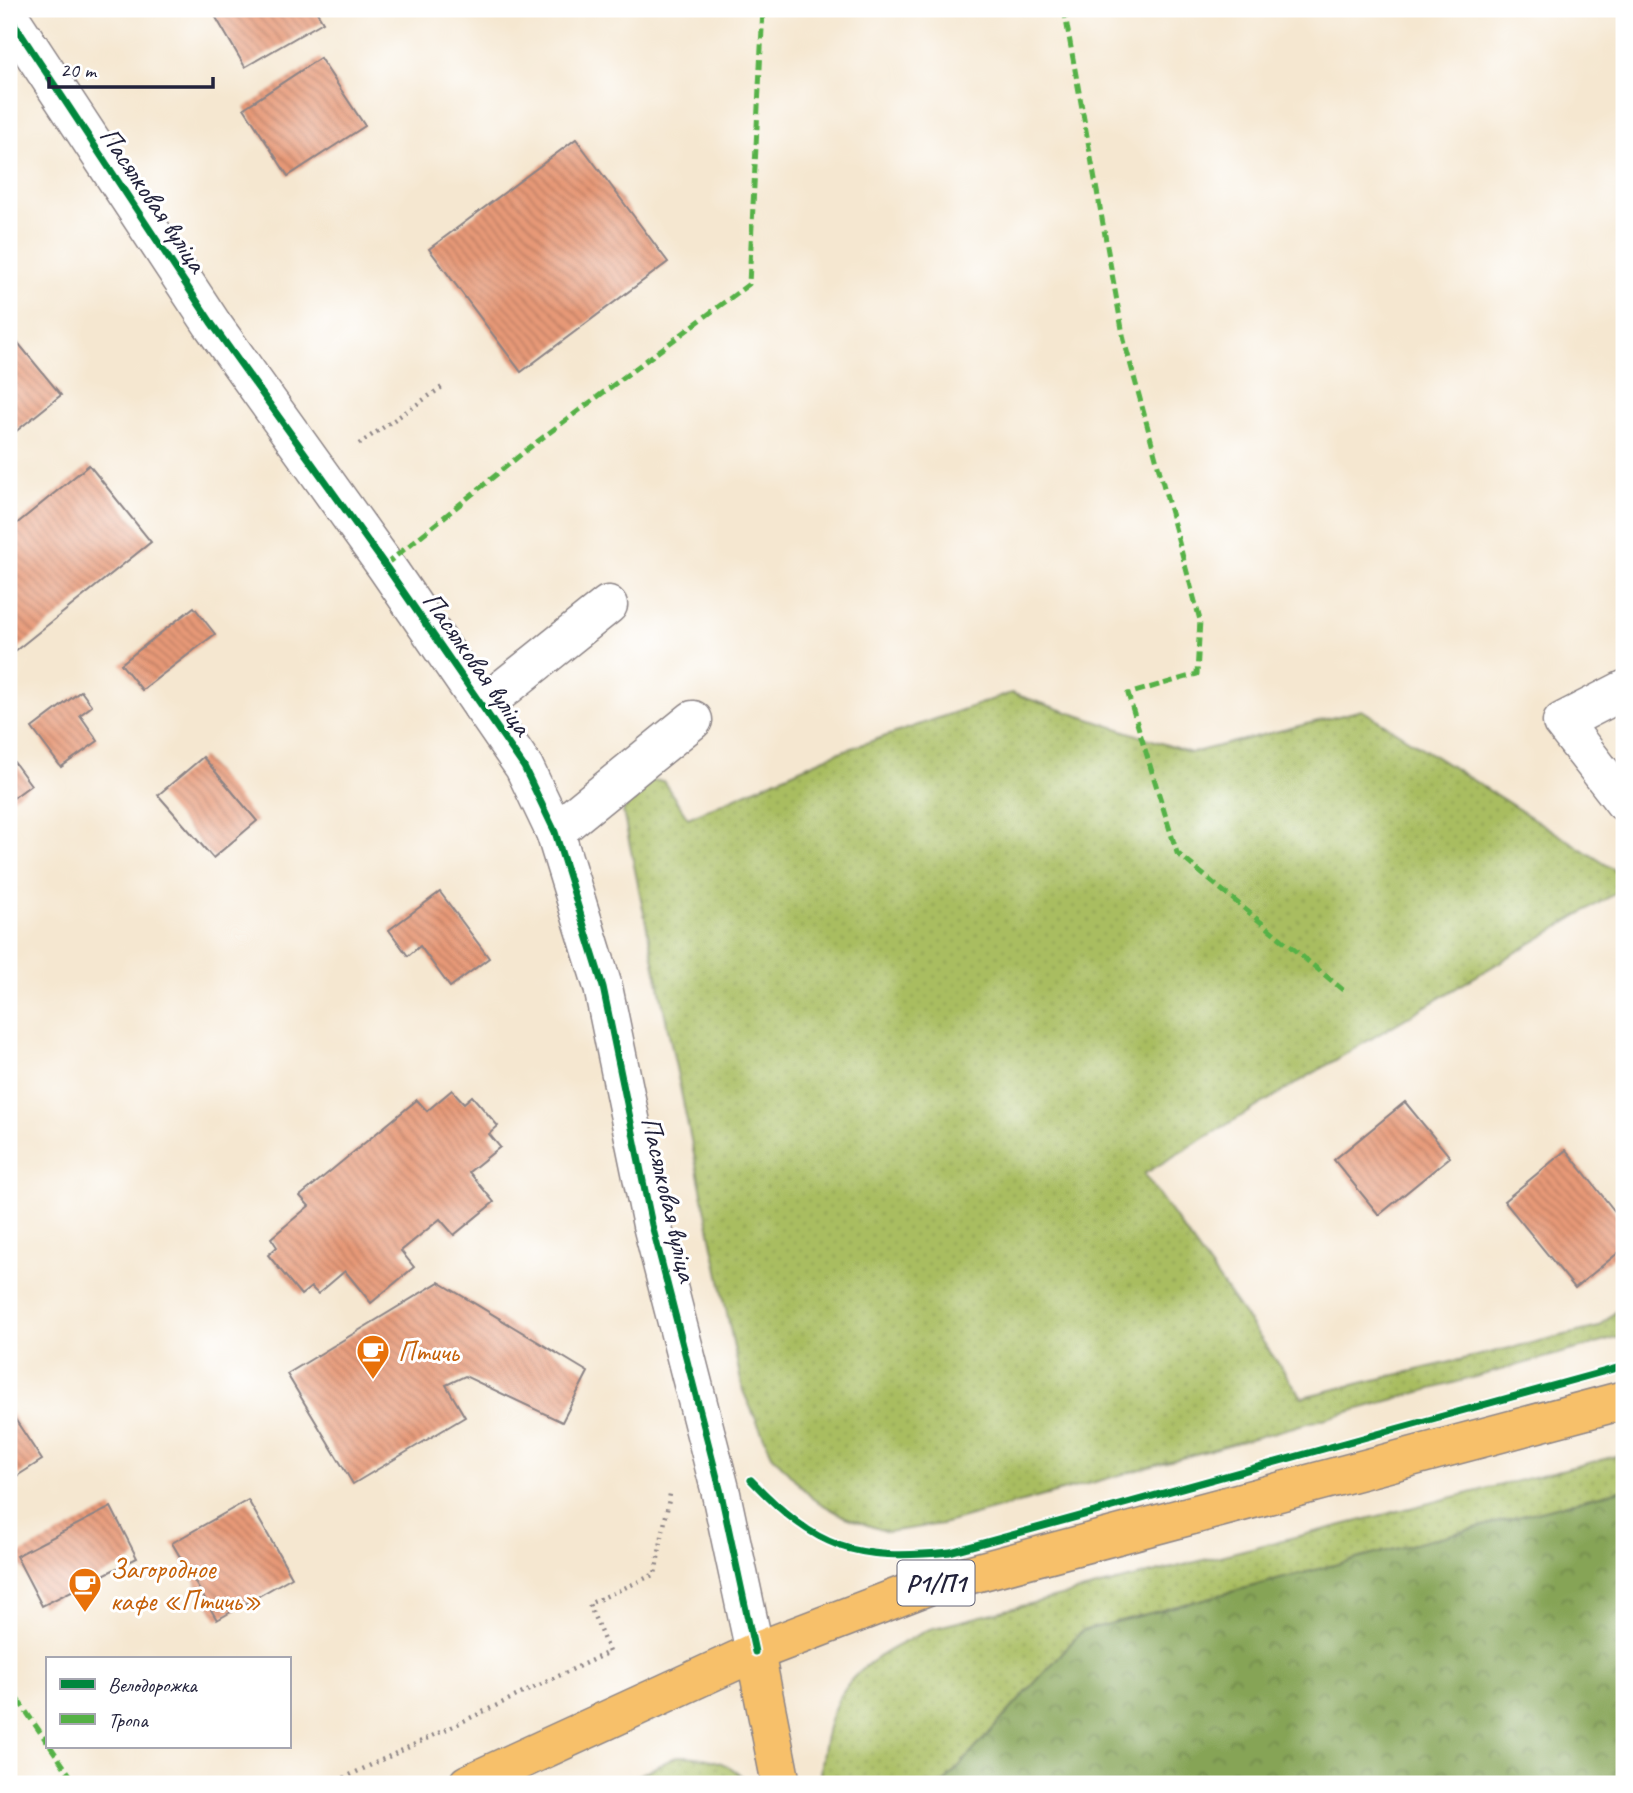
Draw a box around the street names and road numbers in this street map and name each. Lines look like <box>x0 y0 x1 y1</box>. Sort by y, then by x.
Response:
street label: Пасялковая вуліца <box>92 120 216 280</box>
street label: Пасялковая вуліца <box>415 584 541 744</box>
street label: Пасялковая вуліца <box>634 1113 706 1287</box>
road number: Р1/П1 <box>898 1560 974 1606</box>

